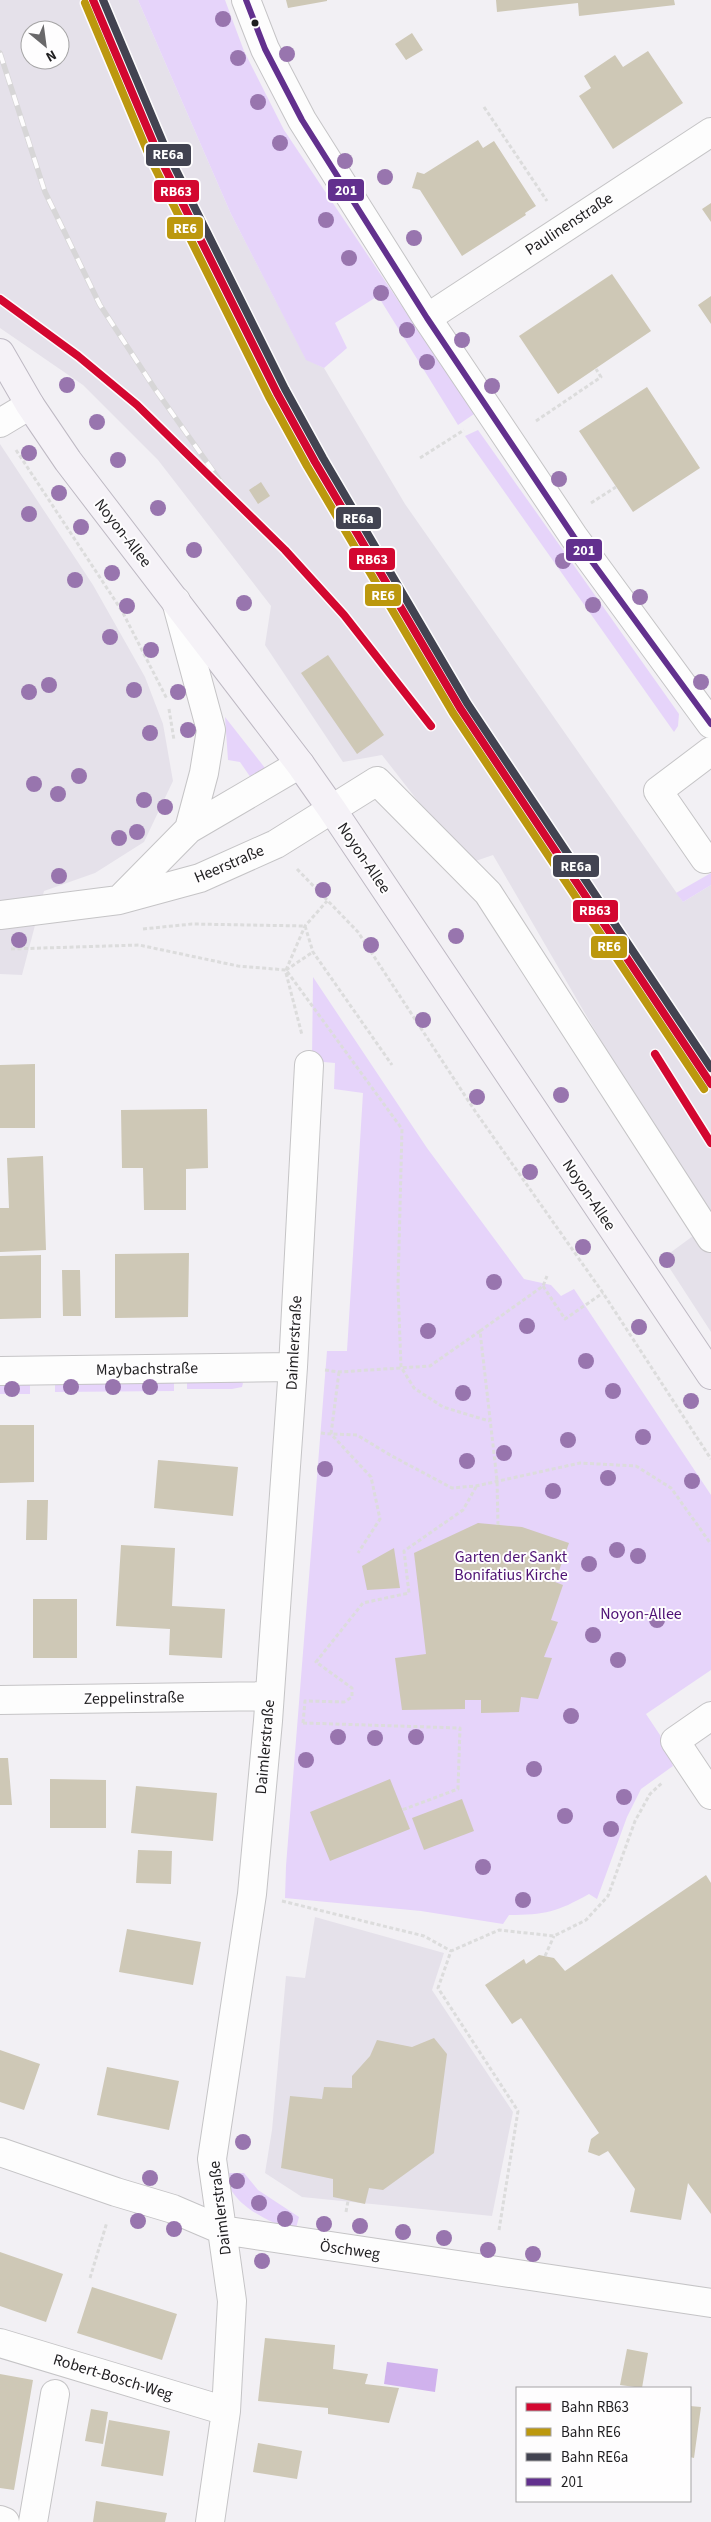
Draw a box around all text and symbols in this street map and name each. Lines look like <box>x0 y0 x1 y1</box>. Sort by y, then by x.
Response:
unlabelled marker <box>250 18 260 28</box>
north arrow <box>20 20 70 70</box>
text: N <box>42 44 60 66</box>
line badge: RE6a <box>145 143 192 167</box>
text: RE6a <box>152 145 184 165</box>
line badge: 201 <box>327 178 365 202</box>
line badge: RB63 <box>153 179 200 203</box>
text: 201 <box>335 181 357 201</box>
text: RB63 <box>160 182 192 202</box>
street label: Paulinenstraße <box>521 187 617 261</box>
line badge: RE6 <box>166 216 204 240</box>
text: RE6 <box>173 219 197 239</box>
street label: Noyon-Allee <box>89 494 157 572</box>
line badge: RE6a <box>335 506 382 530</box>
text: RE6a <box>342 509 374 529</box>
line badge: 201 <box>565 538 603 562</box>
text: 201 <box>573 541 595 561</box>
line badge: RB63 <box>348 547 396 571</box>
text: RB63 <box>356 550 388 570</box>
line badge: RE6 <box>364 583 402 607</box>
text: RE6 <box>371 586 395 606</box>
street label: Noyon-Allee <box>332 818 396 898</box>
street label: Heerstraße <box>191 839 267 889</box>
line badge: RE6a <box>552 854 600 878</box>
text: RE6a <box>560 857 592 877</box>
line badge: RB63 <box>572 899 619 923</box>
text: RB63 <box>579 901 611 921</box>
line badge: RE6 <box>590 935 628 959</box>
text: RE6 <box>597 937 621 957</box>
street label: Noyon-Allee <box>557 1155 621 1235</box>
street label: Daimlerstraße <box>281 1295 307 1391</box>
street label: Maybachstraße <box>96 1357 198 1381</box>
park label: Garten der Sankt Bonifatius Kirche <box>454 1546 568 1586</box>
park label: Noyon-Allee <box>600 1603 682 1625</box>
street label: Zeppelinstraße <box>83 1686 185 1710</box>
street label: Daimlerstraße <box>250 1699 280 1795</box>
street label: Daimlerstraße <box>203 2160 237 2256</box>
street label: Öschweg <box>318 2235 382 2265</box>
street label: Robert-Bosch-Weg <box>51 2348 175 2406</box>
legend <box>516 2387 691 2502</box>
text: Bahn RB63 <box>561 2397 629 2418</box>
text: Bahn RE6 <box>561 2422 621 2443</box>
text: Bahn RE6a <box>561 2447 628 2468</box>
text: 201 <box>561 2472 583 2493</box>

